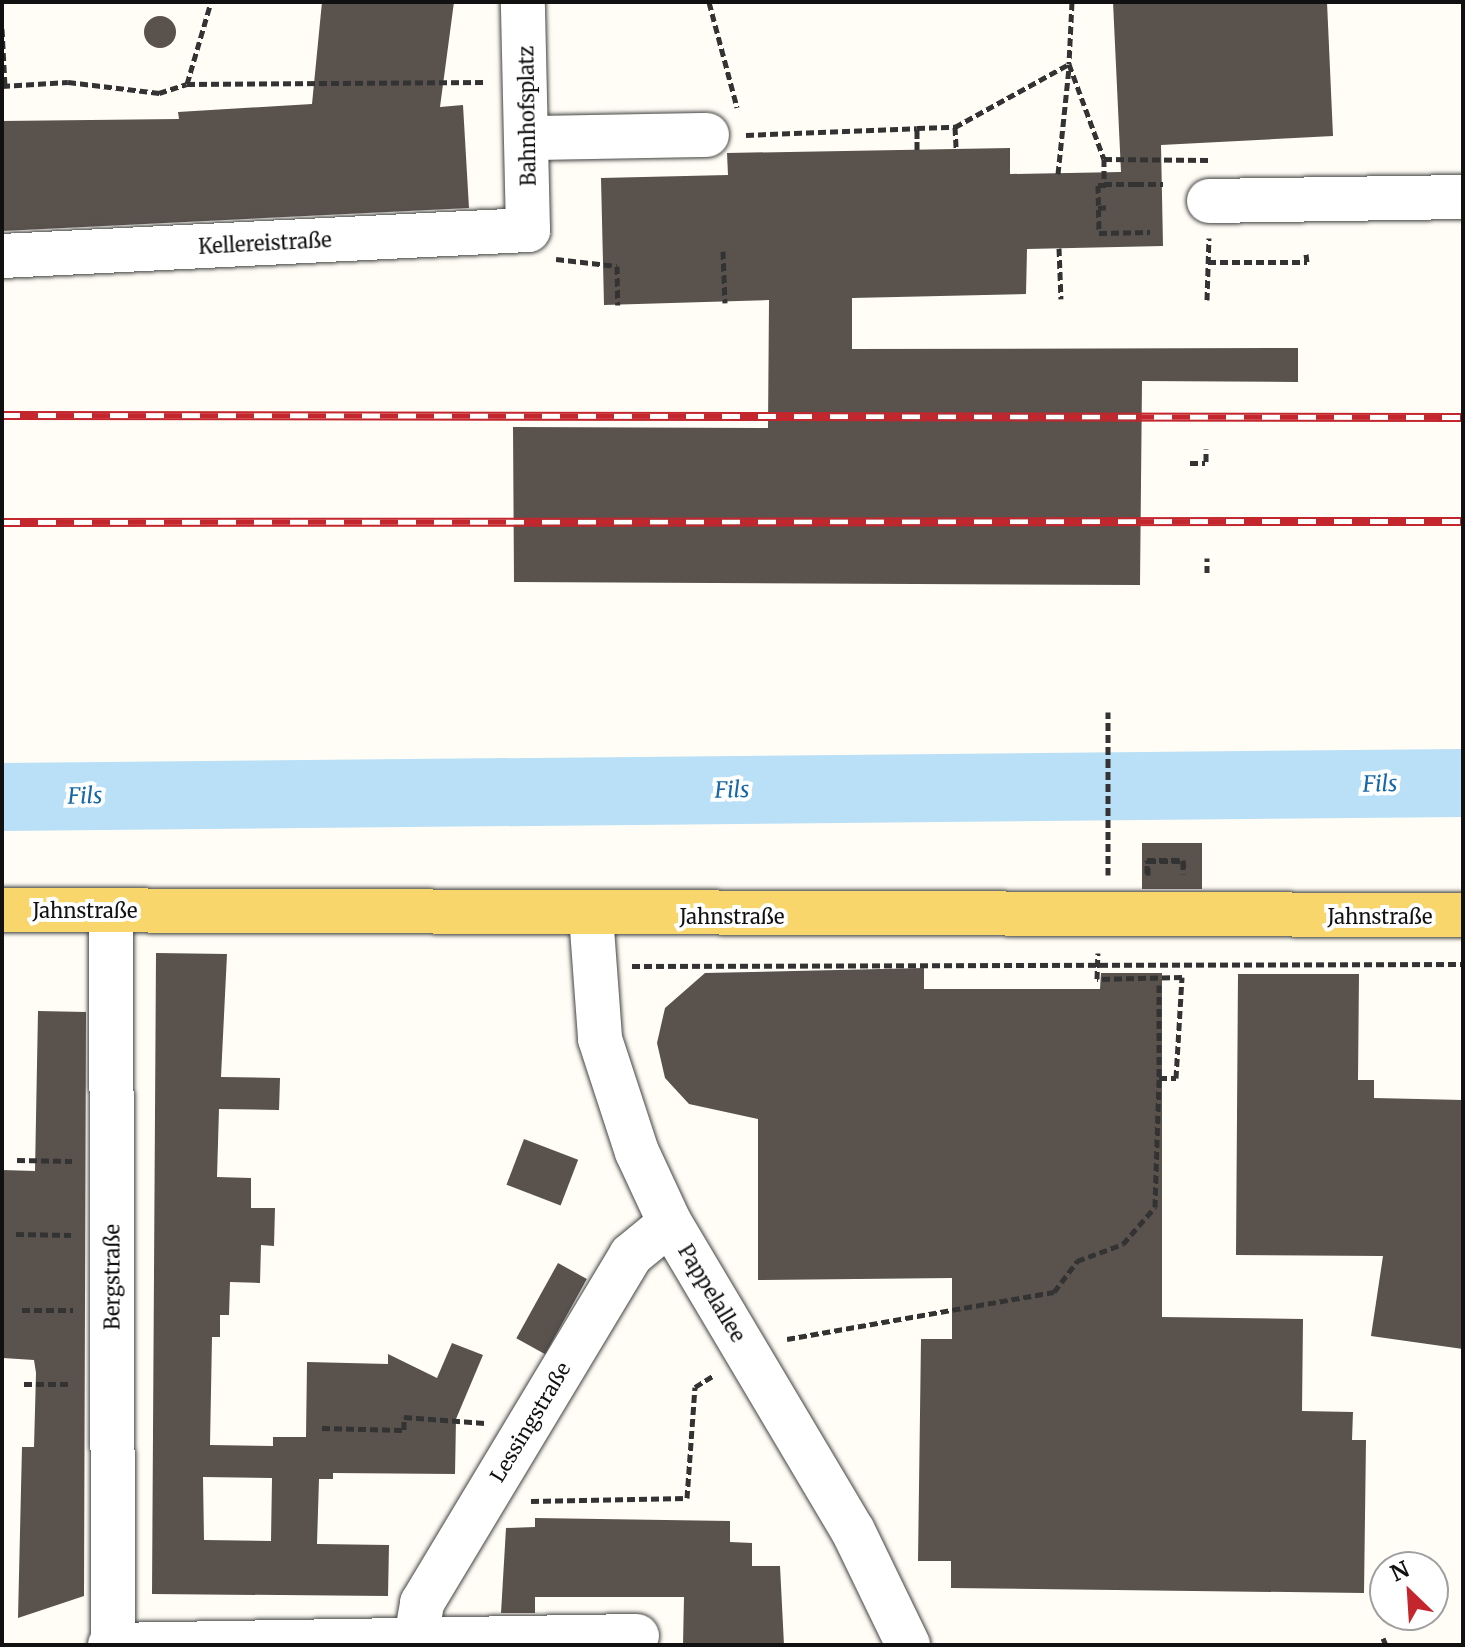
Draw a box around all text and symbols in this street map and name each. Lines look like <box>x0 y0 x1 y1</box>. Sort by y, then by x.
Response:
street label: Bahnhofsplatz <box>514 46 540 186</box>
street label: Kellereistraße <box>198 228 332 258</box>
water label: Fils <box>1362 770 1398 798</box>
water label: Fils <box>714 776 750 804</box>
water label: Fils <box>67 782 103 810</box>
street label: Jahnstraße <box>33 898 137 922</box>
street label: Jahnstraße <box>680 904 784 928</box>
street label: Jahnstraße <box>1328 904 1432 928</box>
street label: Bergstraße <box>100 1224 124 1330</box>
street label: Pappelallee <box>674 1240 750 1346</box>
street label: Lessingstraße <box>485 1358 575 1486</box>
north arrow <box>1369 1551 1449 1631</box>
text: N <box>1386 1555 1413 1587</box>

